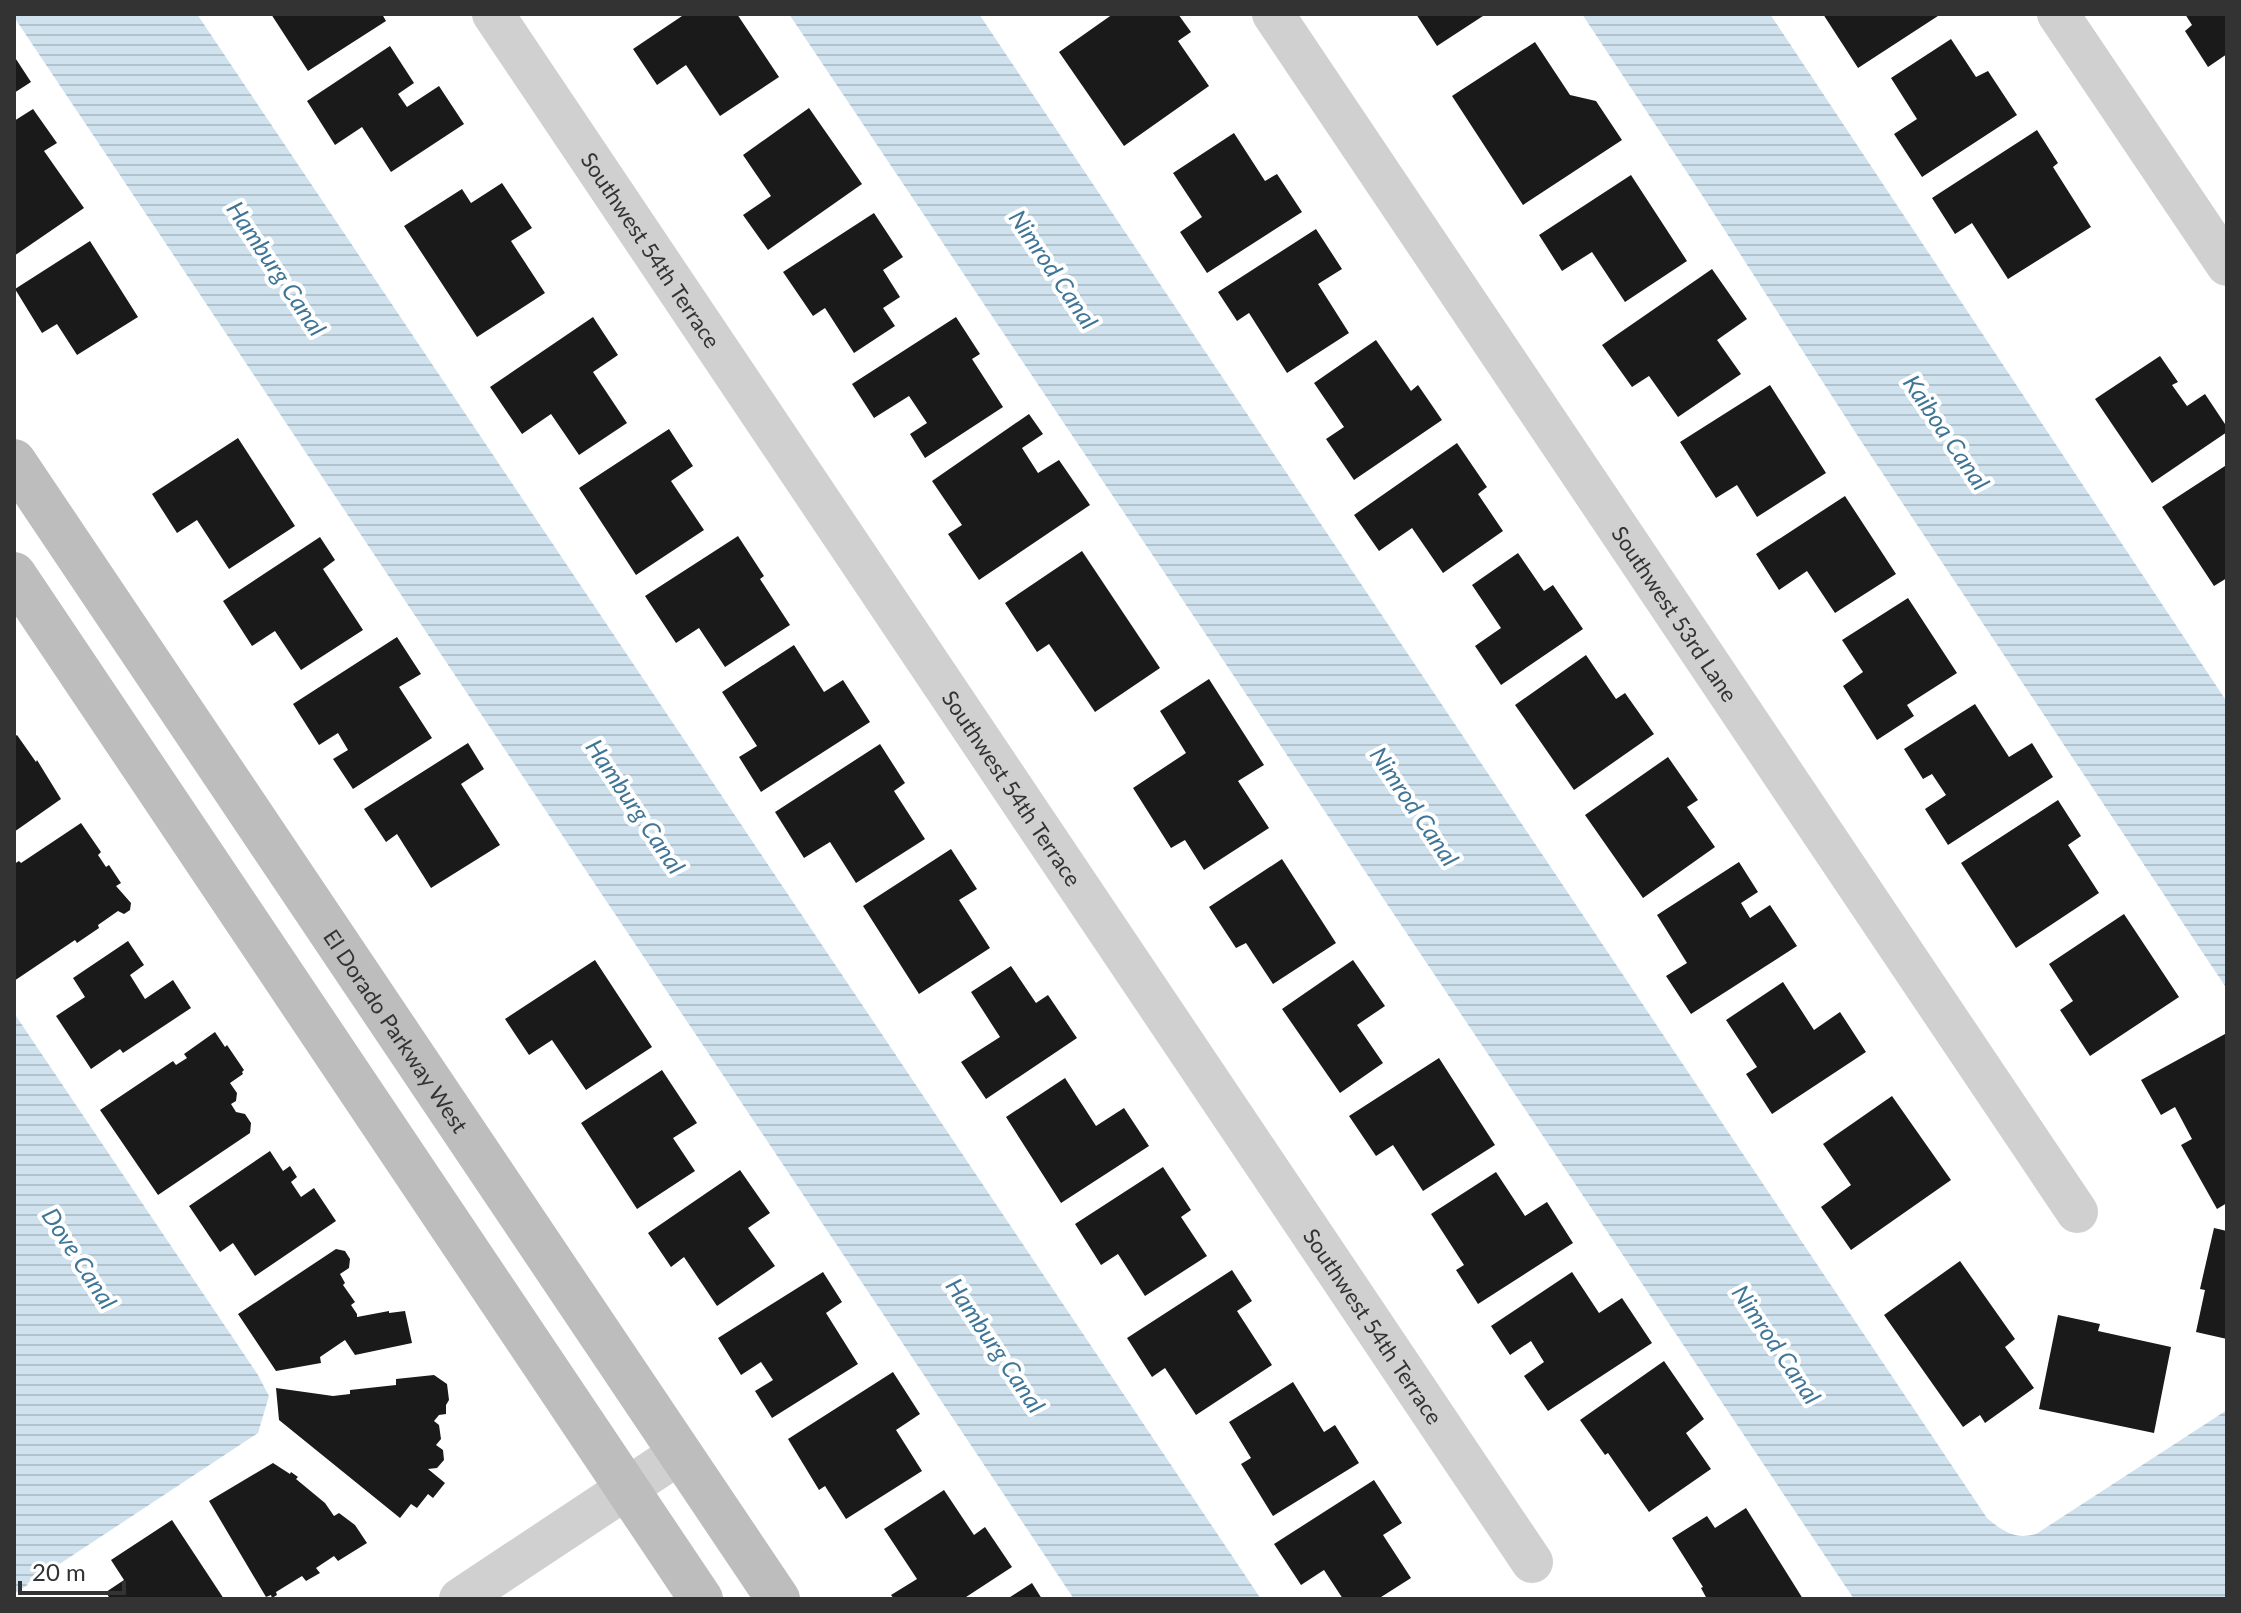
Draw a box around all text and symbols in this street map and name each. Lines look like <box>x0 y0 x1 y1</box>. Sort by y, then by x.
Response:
street label: Southwest 54th Terrace <box>576 147 727 353</box>
water label: Hamburg Canal <box>221 195 333 341</box>
water label: Nimrod Canal <box>1004 204 1105 335</box>
water label: Kaiboa Canal <box>1898 369 1996 496</box>
street label: Southwest 53rd Lane <box>1607 521 1744 706</box>
street label: Southwest 54th Terrace <box>937 685 1088 891</box>
water label: Hamburg Canal <box>580 733 692 879</box>
water label: Nimrod Canal <box>1365 741 1466 872</box>
street label: El Dorado Parkway West <box>318 924 474 1138</box>
water label: Dove Canal <box>37 1202 124 1315</box>
street label: Southwest 54th Terrace <box>1298 1223 1449 1429</box>
water label: Hamburg Canal <box>940 1272 1052 1418</box>
water label: Nimrod Canal <box>1727 1279 1828 1410</box>
scale bar <box>20 1545 124 1595</box>
text: 20 m <box>32 1557 86 1586</box>

